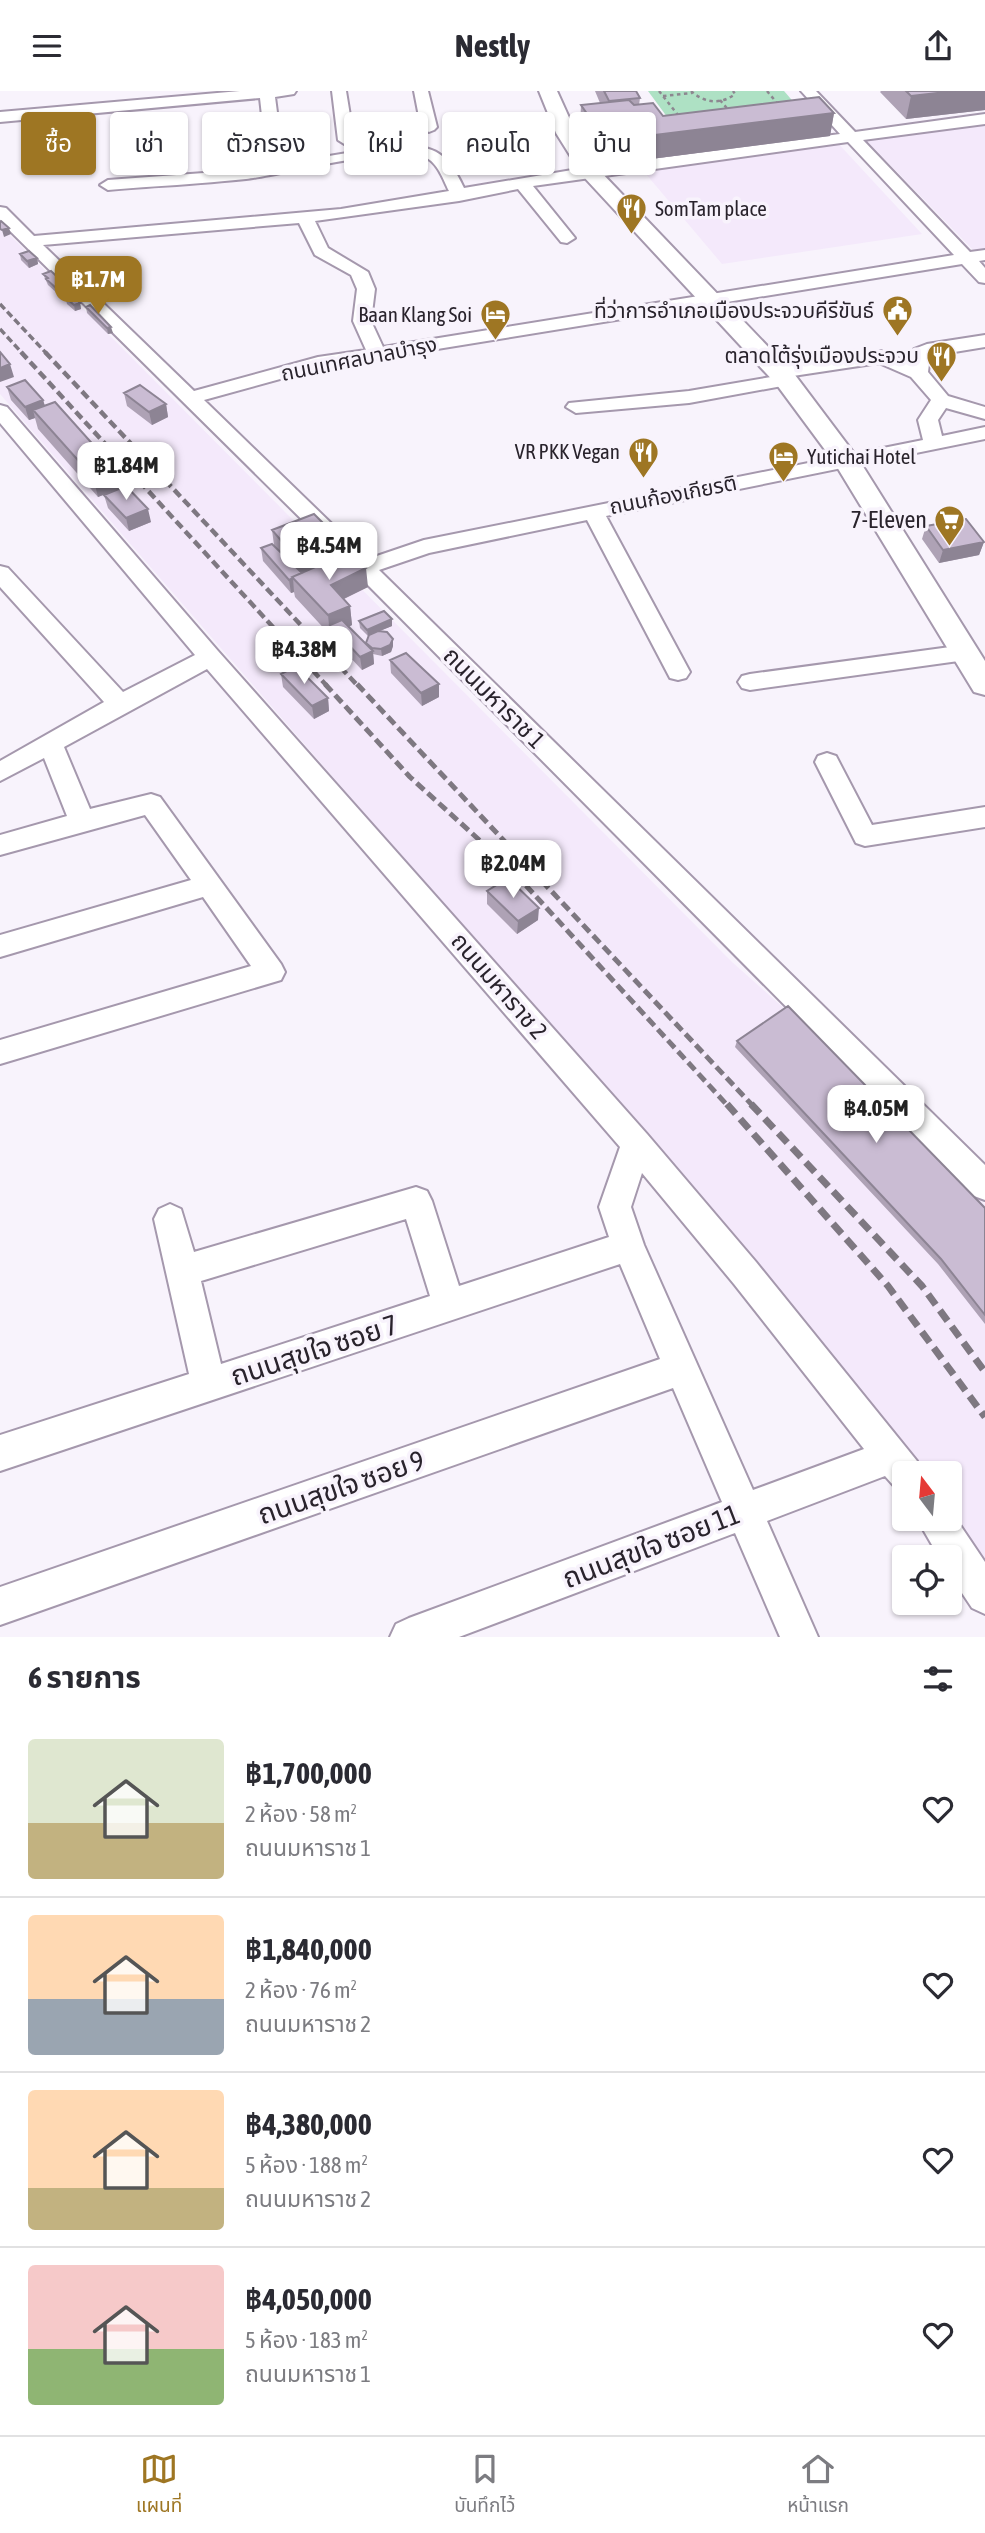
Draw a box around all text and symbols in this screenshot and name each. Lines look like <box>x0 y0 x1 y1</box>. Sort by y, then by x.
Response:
icon: menu <box>28 27 66 65</box>
text: Nestly <box>455 27 530 64</box>
icon: share <box>919 27 957 65</box>
chip: ซื้อ <box>21 112 96 175</box>
chip: เช่า <box>110 112 188 175</box>
chip: ตัวกรอง <box>202 112 330 175</box>
chip: ใหม่ <box>344 112 428 175</box>
chip: คอนโด <box>442 112 555 175</box>
chip: บ้าน <box>569 112 656 175</box>
restaurant icon: SomTam place <box>615 192 649 236</box>
place label: SomTam place <box>655 196 767 220</box>
pin: ฿1.7M <box>49 257 147 316</box>
text: ฿1.7M <box>71 266 125 292</box>
public building icon: ที่ว่าการอำเภอเมืองประจวบคีรีขันธ์ <box>880 294 914 338</box>
place label: ที่ว่าการอำเภอเมืองประจวบคีรีขันธ์ <box>594 296 874 322</box>
hotel icon: Baan Klang Soi <box>478 298 512 342</box>
place label: Baan Klang Soi <box>358 302 472 326</box>
street label: ถนนเทศลบาลบำรุง <box>279 331 439 387</box>
restaurant icon: ตลาดโต้รุ่งเมืองประจวบ <box>925 339 959 383</box>
place label: ตลาดโต้รุ่งเมืองประจวบ <box>724 343 919 369</box>
restaurant icon: VR PKK Vegan <box>626 435 660 479</box>
place label: VR PKK Vegan <box>515 439 620 463</box>
hotel icon: Yutichai Hotel <box>767 440 801 484</box>
pin: ฿1.84M <box>69 443 183 502</box>
place label: Yutichai Hotel <box>807 444 916 468</box>
text: ฿1.84M <box>93 452 159 478</box>
street label: ถนนก้องเกียรติ <box>607 470 739 518</box>
supermarket icon: 7-Eleven <box>933 503 967 547</box>
place label: 7-Eleven <box>851 506 927 533</box>
pin: ฿4.54M <box>272 523 386 582</box>
text: ฿4.54M <box>296 532 362 558</box>
pin: ฿4.38M <box>247 627 361 686</box>
text: ฿4.38M <box>271 636 337 662</box>
street label: ถนนมหาราช 1 <box>438 642 550 754</box>
pin: ฿2.04M <box>456 841 570 900</box>
text: ฿2.04M <box>480 850 546 876</box>
street label: ถนนมหาราช 2 <box>446 927 553 1044</box>
pin: ฿4.05M <box>819 1086 933 1145</box>
text: ฿4.05M <box>843 1095 909 1121</box>
street label: ถนนสุขใจ ซอย 7 <box>226 1308 402 1393</box>
street label: ถนนสุขใจ ซอย 9 <box>254 1444 429 1531</box>
north arrow <box>892 1461 962 1531</box>
map controls <box>892 1461 962 1615</box>
street label: ถนนสุขใจ ซอย 11 <box>558 1498 744 1595</box>
button: locate <box>892 1545 962 1615</box>
text: 6 รายการ <box>28 1660 141 1694</box>
icon: filters <box>919 1660 957 1698</box>
text: ฿1,700,000 <box>245 1756 372 1790</box>
icon: home <box>84 1767 168 1851</box>
icon: heart <box>919 1790 957 1828</box>
text: 2 ห้อง · 58 m² <box>245 1801 357 1827</box>
text: ถนนมหาราช 1 <box>245 1835 371 1861</box>
text: ฿1,840,000 <box>245 1932 372 1966</box>
icon: home <box>84 1943 168 2027</box>
icon: heart <box>919 1966 957 2004</box>
text: 2 ห้อง · 76 m² <box>245 1977 357 2003</box>
text: ถนนมหาราช 2 <box>245 2011 371 2037</box>
text: ฿4,380,000 <box>245 2107 372 2141</box>
icon: home <box>84 2118 168 2202</box>
icon: heart <box>919 2141 957 2179</box>
text: 5 ห้อง · 188 m² <box>245 2152 368 2178</box>
text: ถนนมหาราช 2 <box>245 2186 371 2212</box>
text: ฿4,050,000 <box>245 2282 372 2316</box>
icon: home <box>84 2293 168 2377</box>
icon: heart <box>919 2316 957 2354</box>
text: 5 ห้อง · 183 m² <box>245 2327 368 2353</box>
text: ถนนมหาราช 1 <box>245 2361 371 2387</box>
tab: แผนที่ <box>136 2450 182 2521</box>
tab: บันทึกไว้ <box>454 2450 515 2521</box>
tab: หน้าแรก <box>787 2450 849 2521</box>

